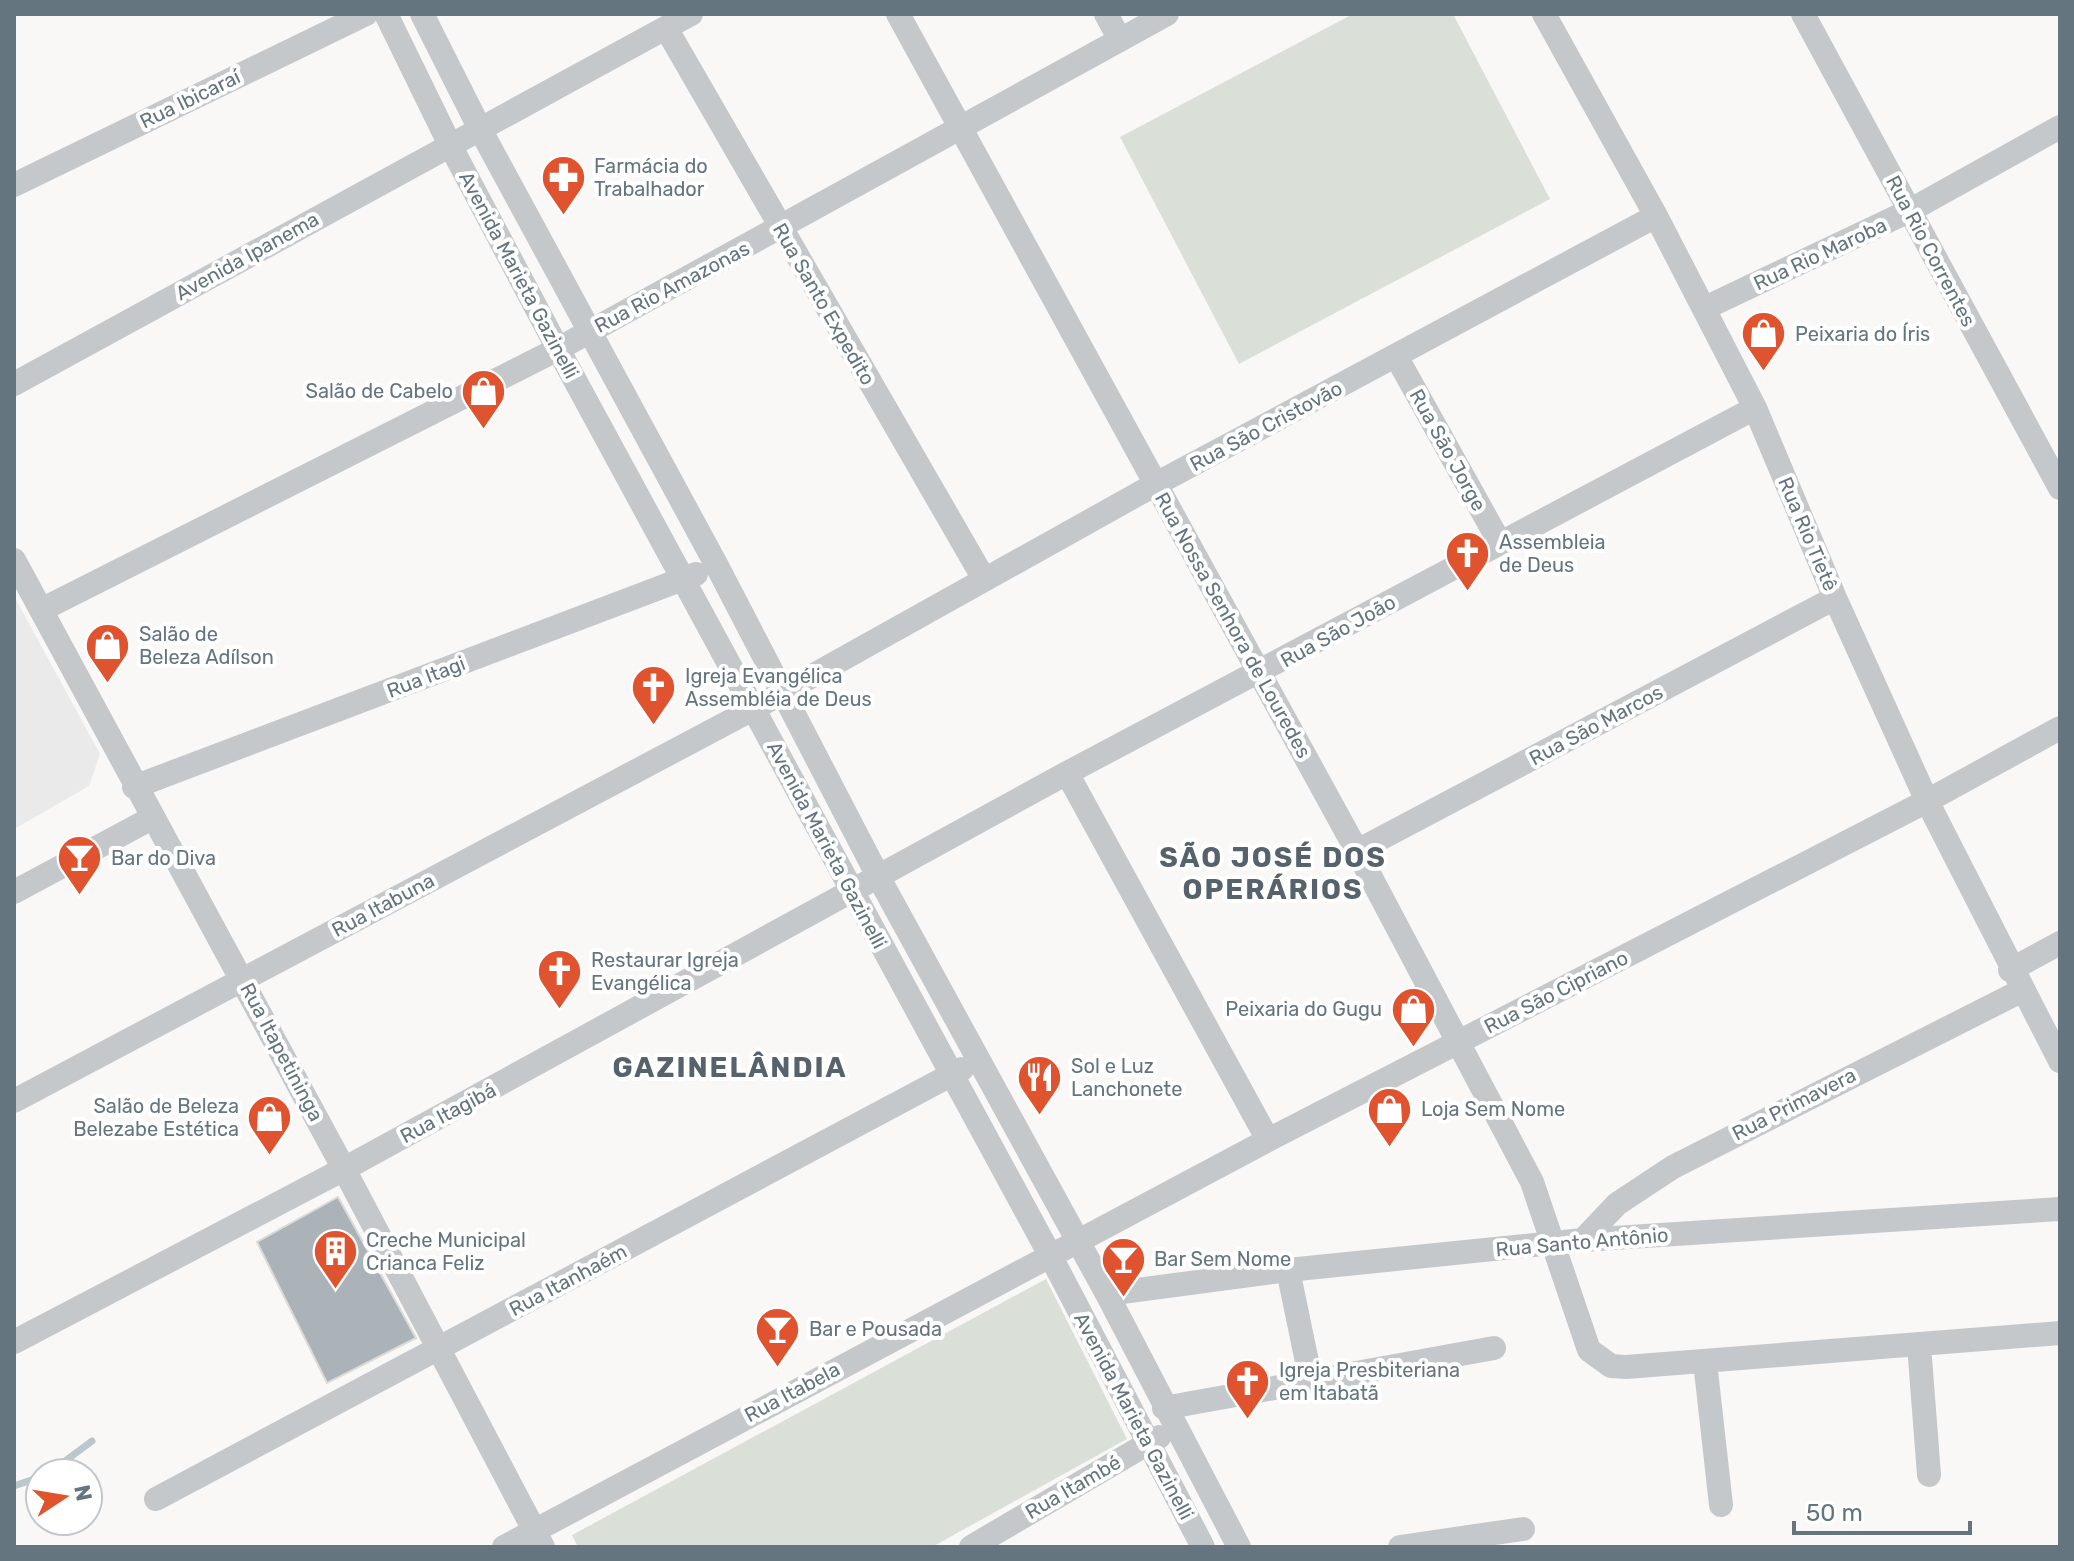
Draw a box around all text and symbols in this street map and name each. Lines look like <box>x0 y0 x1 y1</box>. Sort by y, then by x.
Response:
street label: Rua Ibicaraí <box>136 64 245 134</box>
pharmacy icon: Farmácia do Trabalhador <box>539 154 587 217</box>
place label: Farmácia do Trabalhador <box>594 154 708 201</box>
street label: Avenida Marieta Gazinelli <box>454 167 584 383</box>
street label: Rua Rio Correntes <box>1881 171 1981 331</box>
street label: Avenida Ipanema <box>171 207 323 305</box>
street label: Rua Rio Maroba <box>1750 213 1890 295</box>
street label: Rua Santo Expedito <box>768 219 880 389</box>
street label: Rua Rio Amazonas <box>590 236 754 338</box>
shop icon: Peixaria do Íris <box>1740 310 1788 373</box>
place label: Peixaria do Íris <box>1795 322 1930 346</box>
shop icon: Salão de Cabelo <box>460 367 508 430</box>
street label: Rua São Cristovão <box>1186 376 1346 476</box>
place label: Salão de Cabelo <box>305 379 453 403</box>
street label: Rua São Jorge <box>1405 385 1491 515</box>
street label: Rua Rio Tietê <box>1773 473 1843 595</box>
street label: Rua Nossa Senhora de Louredes <box>1150 488 1316 762</box>
church icon: Assembleia de Deus <box>1444 529 1492 592</box>
place label: Assembleia de Deus <box>1499 530 1606 577</box>
street label: Rua São João <box>1276 590 1400 672</box>
shop icon: Salão de Beleza Adílson <box>84 621 132 684</box>
place label: Salão de Beleza Adílson <box>139 622 274 669</box>
street label: Rua Itagi <box>383 651 469 703</box>
church icon: Igreja Evangélica Assembléia de Deus <box>630 663 678 726</box>
place label: Igreja Evangélica Assembléia de Deus <box>685 664 872 711</box>
street label: Rua São Marcos <box>1525 680 1667 770</box>
street label: Avenida Marieta Gazinelli <box>762 737 892 953</box>
bar icon: Bar do Diva <box>56 834 104 897</box>
district label: SÃO JOSÉ DOS OPERÁRIOS <box>1159 841 1387 906</box>
place label: Bar do Diva <box>111 846 216 870</box>
street label: Rua Itabuna <box>328 868 438 942</box>
street label: Rua São Cipriano <box>1480 945 1632 1039</box>
church icon: Restaurar Igreja Evangélica <box>536 947 584 1010</box>
place label: Restaurar Igreja Evangélica <box>591 948 739 995</box>
street label: Rua Itapetininga <box>235 979 329 1125</box>
shop icon: Peixaria do Gugu <box>1389 985 1437 1048</box>
place label: Peixaria do Gugu <box>1225 997 1382 1021</box>
district label: GAZINELÂNDIA <box>612 1051 848 1084</box>
restaurant icon: Sol e Luz Lanchonete <box>1016 1053 1064 1116</box>
place label: Sol e Luz Lanchonete <box>1071 1054 1182 1101</box>
street label: Rua Primavera <box>1728 1063 1860 1145</box>
street label: Rua Itagibá <box>396 1078 500 1148</box>
shop icon: Loja Sem Nome <box>1366 1085 1414 1148</box>
place label: Salão de Beleza Belezabe Estética <box>73 1094 239 1141</box>
shop icon: Salão de Beleza Belezabe Estética <box>246 1094 294 1157</box>
place label: Loja Sem Nome <box>1421 1097 1565 1121</box>
street label: Rua Santo Antônio <box>1495 1222 1669 1262</box>
building icon: Creche Municipal Crianca Feliz <box>311 1227 359 1290</box>
place label: Creche Municipal Crianca Feliz <box>366 1228 526 1275</box>
bar icon: Bar Sem Nome <box>1099 1235 1147 1298</box>
street label: Rua Itanhaém <box>505 1239 631 1321</box>
place label: Bar Sem Nome <box>1154 1247 1291 1271</box>
bar icon: Bar e Pousada <box>754 1305 802 1368</box>
street label: Avenida Marieta Gazinelli <box>1069 1308 1199 1524</box>
place label: Bar e Pousada <box>809 1317 942 1341</box>
street label: Rua Itabela <box>740 1357 844 1427</box>
church icon: Igreja Presbiteriana em Itabatã <box>1224 1357 1272 1420</box>
place label: Igreja Presbiteriana em Itabatã <box>1279 1358 1460 1405</box>
street label: Rua Itambé <box>1021 1450 1125 1524</box>
north arrow <box>24 1457 104 1537</box>
text: N <box>68 1482 98 1503</box>
scale bar <box>1794 1485 1970 1535</box>
text: 50 m <box>1806 1499 1863 1527</box>

